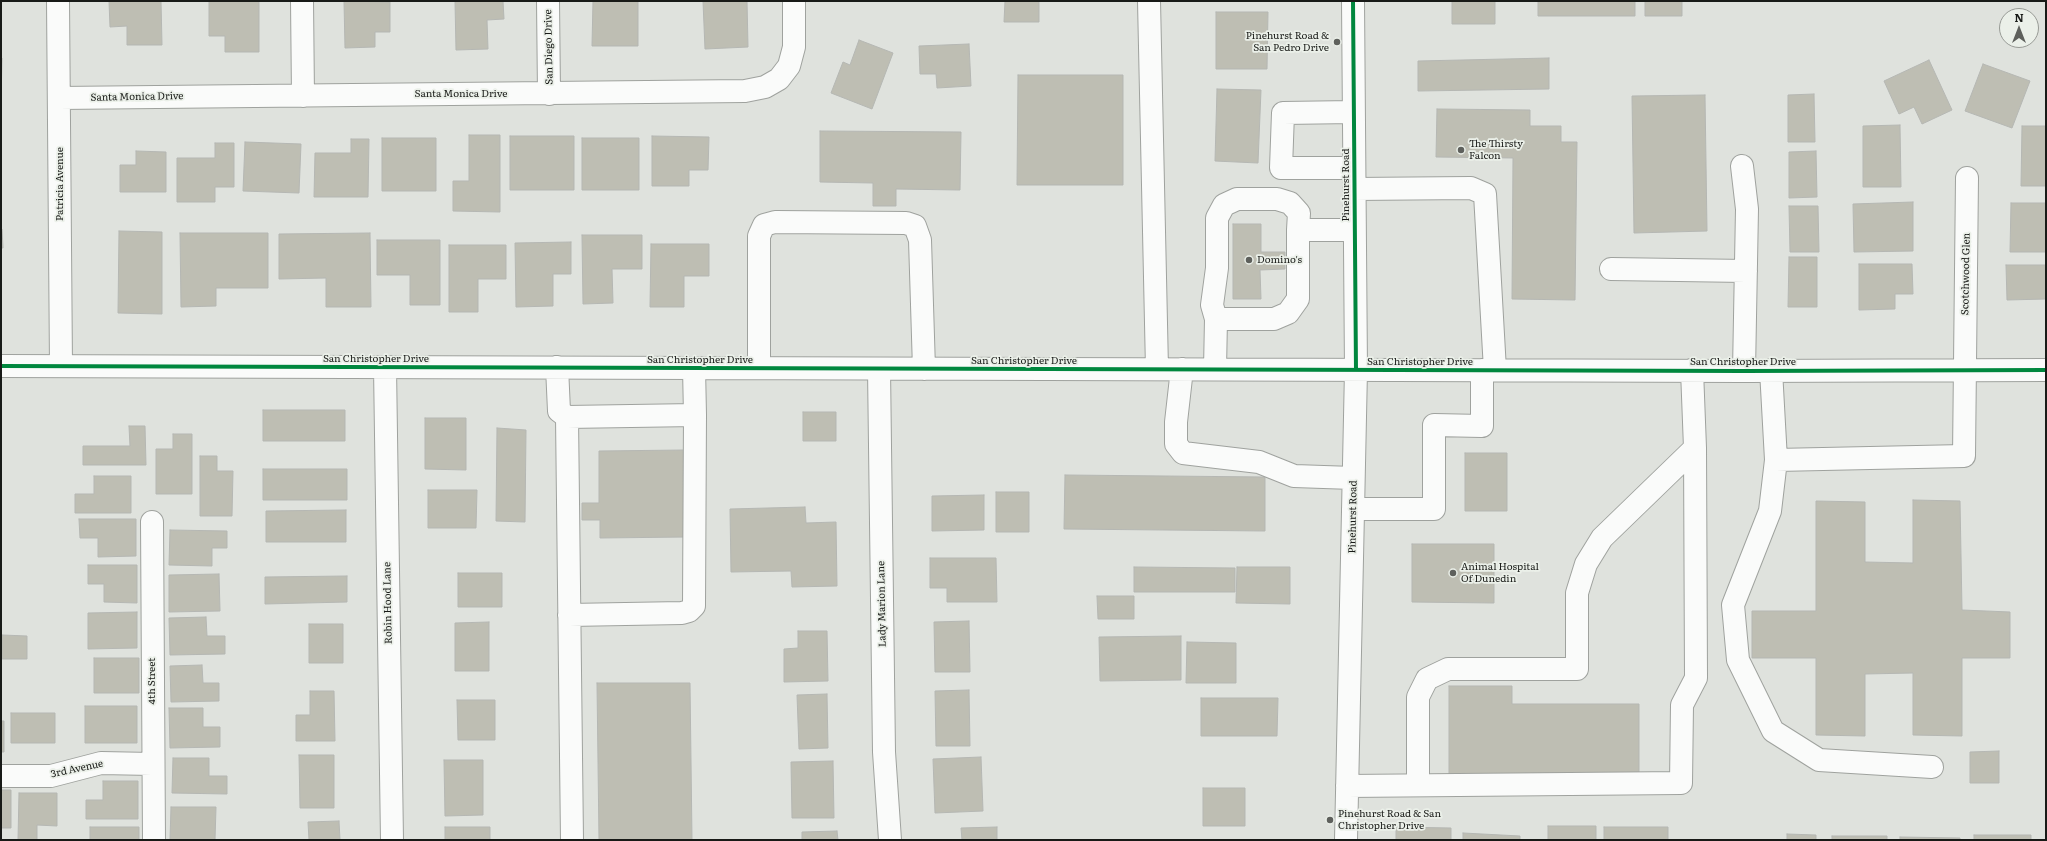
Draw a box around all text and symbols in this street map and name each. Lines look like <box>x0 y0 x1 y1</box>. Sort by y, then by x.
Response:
north arrow <box>1999 8 2039 48</box>
street label: San Diego Drive <box>542 9 556 85</box>
text: N <box>2014 9 2024 25</box>
place label: Pinehurst Road & San Pedro Drive <box>1246 30 1329 54</box>
marker: Pinehurst Road & San Pedro Drive <box>1332 37 1342 47</box>
street label: Santa Monica Drive <box>414 88 508 100</box>
street label: Santa Monica Drive <box>90 90 184 104</box>
place label: The Thirsty Falcon <box>1469 138 1523 162</box>
marker: The Thirsty Falcon <box>1456 145 1466 155</box>
street label: Patricia Avenue <box>54 147 66 221</box>
street label: Pinehurst Road <box>1340 148 1352 222</box>
street label: Scotchwood Glen <box>1959 233 1973 315</box>
place label: Domino's <box>1257 254 1302 266</box>
marker: Domino's <box>1244 255 1254 265</box>
street label: San Christopher Drive <box>323 353 429 365</box>
street label: San Christopher Drive <box>647 354 753 366</box>
street label: San Christopher Drive <box>971 355 1077 367</box>
street label: San Christopher Drive <box>1367 356 1473 368</box>
street label: San Christopher Drive <box>1690 356 1796 368</box>
street label: Pinehurst Road <box>1346 480 1360 554</box>
street label: Lady Marion Lane <box>875 561 889 647</box>
place label: Animal Hospital Of Dunedin <box>1461 561 1539 584</box>
street label: Robin Hood Lane <box>381 562 395 644</box>
marker: Animal Hospital Of Dunedin <box>1448 568 1458 578</box>
street label: 4th Street <box>146 658 158 704</box>
street label: 3rd Avenue <box>50 758 104 780</box>
place label: Pinehurst Road & San Christopher Drive <box>1338 808 1441 832</box>
marker: Pinehurst Road & San Christopher Drive <box>1325 815 1335 825</box>

